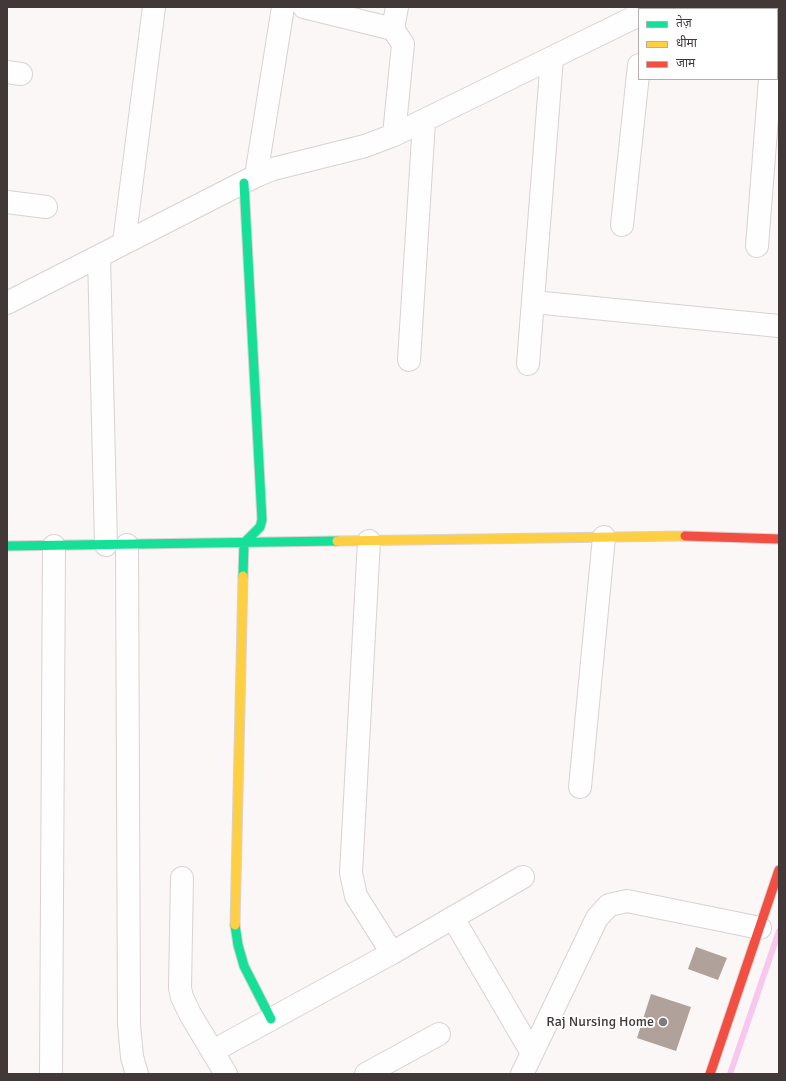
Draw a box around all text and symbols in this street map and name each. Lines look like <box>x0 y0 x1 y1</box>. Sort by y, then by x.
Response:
legend <box>638 8 778 80</box>
text: तेज़ <box>676 16 692 31</box>
text: धीमा <box>676 36 697 51</box>
text: जाम <box>676 56 695 71</box>
place label: Raj Nursing Home <box>546 1014 654 1030</box>
marker: Raj Nursing Home <box>657 1016 669 1028</box>

